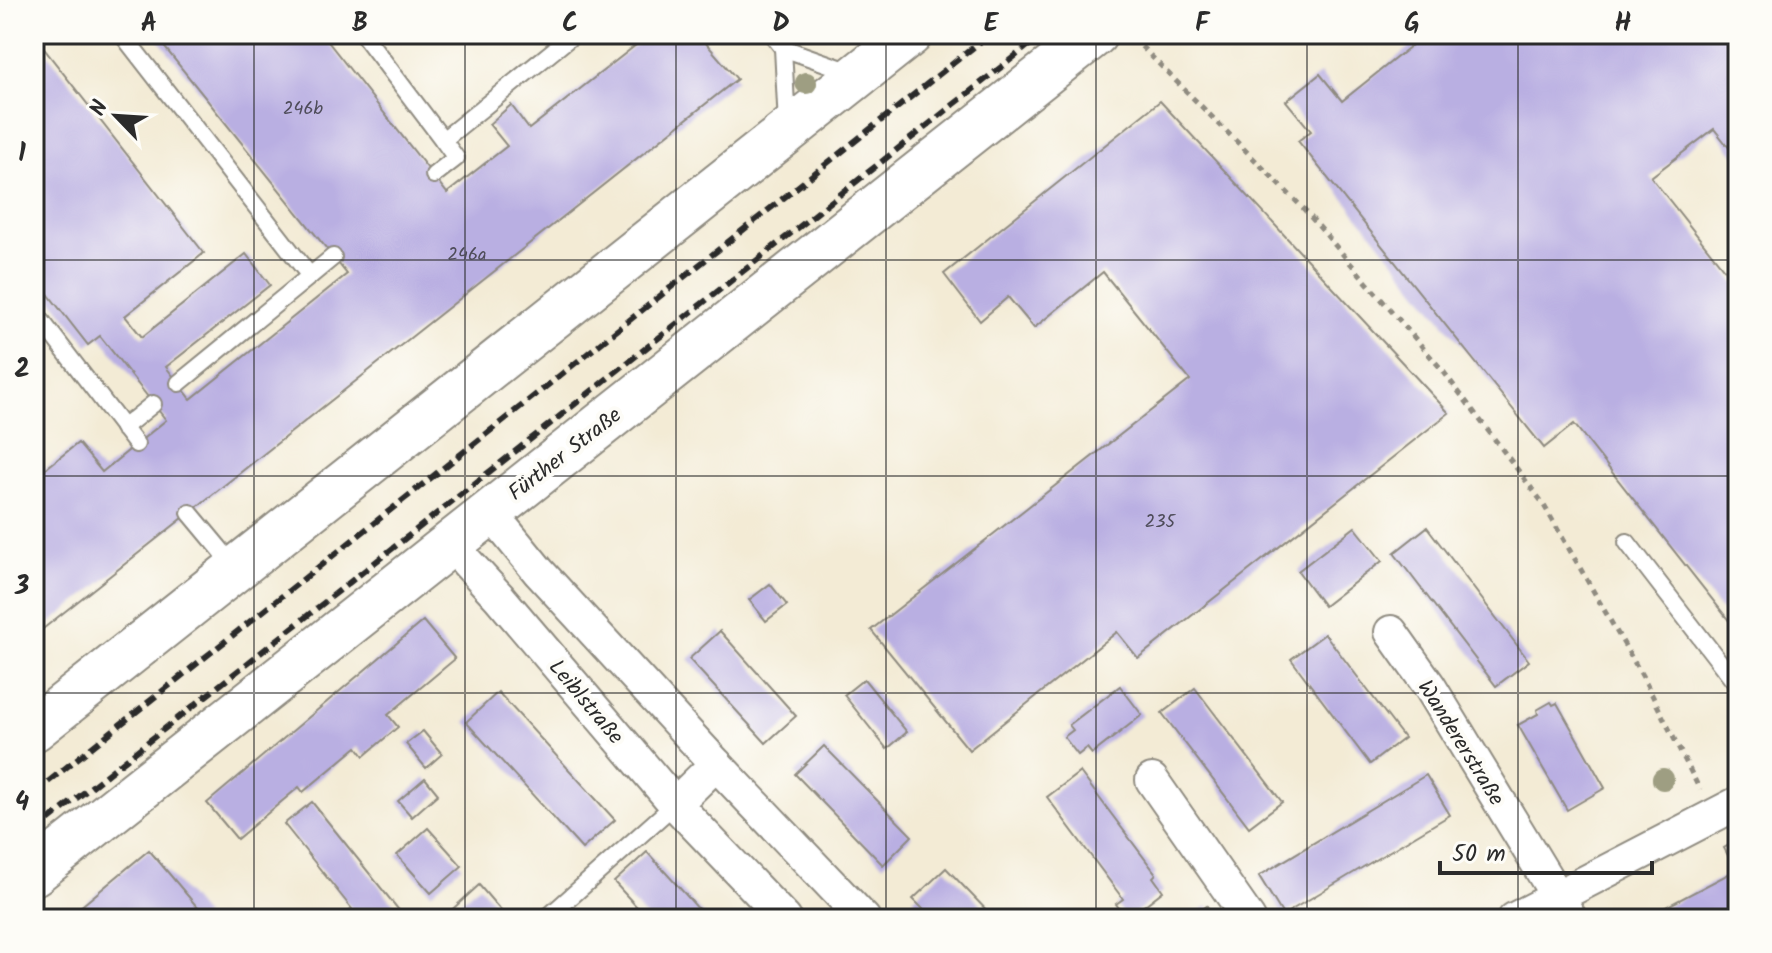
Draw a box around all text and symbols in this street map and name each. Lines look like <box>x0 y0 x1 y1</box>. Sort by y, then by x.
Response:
text: A <box>141 3 157 45</box>
text: B <box>352 3 368 45</box>
text: C <box>562 3 578 45</box>
text: D <box>772 3 790 45</box>
text: E <box>984 3 1000 45</box>
text: F <box>1195 3 1211 45</box>
text: G <box>1404 3 1420 45</box>
text: H <box>1615 3 1632 45</box>
north arrow <box>76 76 156 156</box>
text: N <box>81 95 119 122</box>
house number: 246b <box>283 95 323 124</box>
text: 1 <box>18 133 26 175</box>
house number: 246a <box>448 241 486 270</box>
text: 2 <box>14 349 30 391</box>
street label: Fürther Straße <box>501 399 630 511</box>
house number: 235 <box>1145 508 1177 537</box>
text: 3 <box>14 566 29 608</box>
street label: Leiblstraße <box>539 652 631 753</box>
street label: Wandererstraße <box>1407 673 1513 813</box>
text: 4 <box>15 782 29 824</box>
scale bar <box>1440 825 1652 875</box>
text: 50 m <box>1452 835 1506 874</box>

